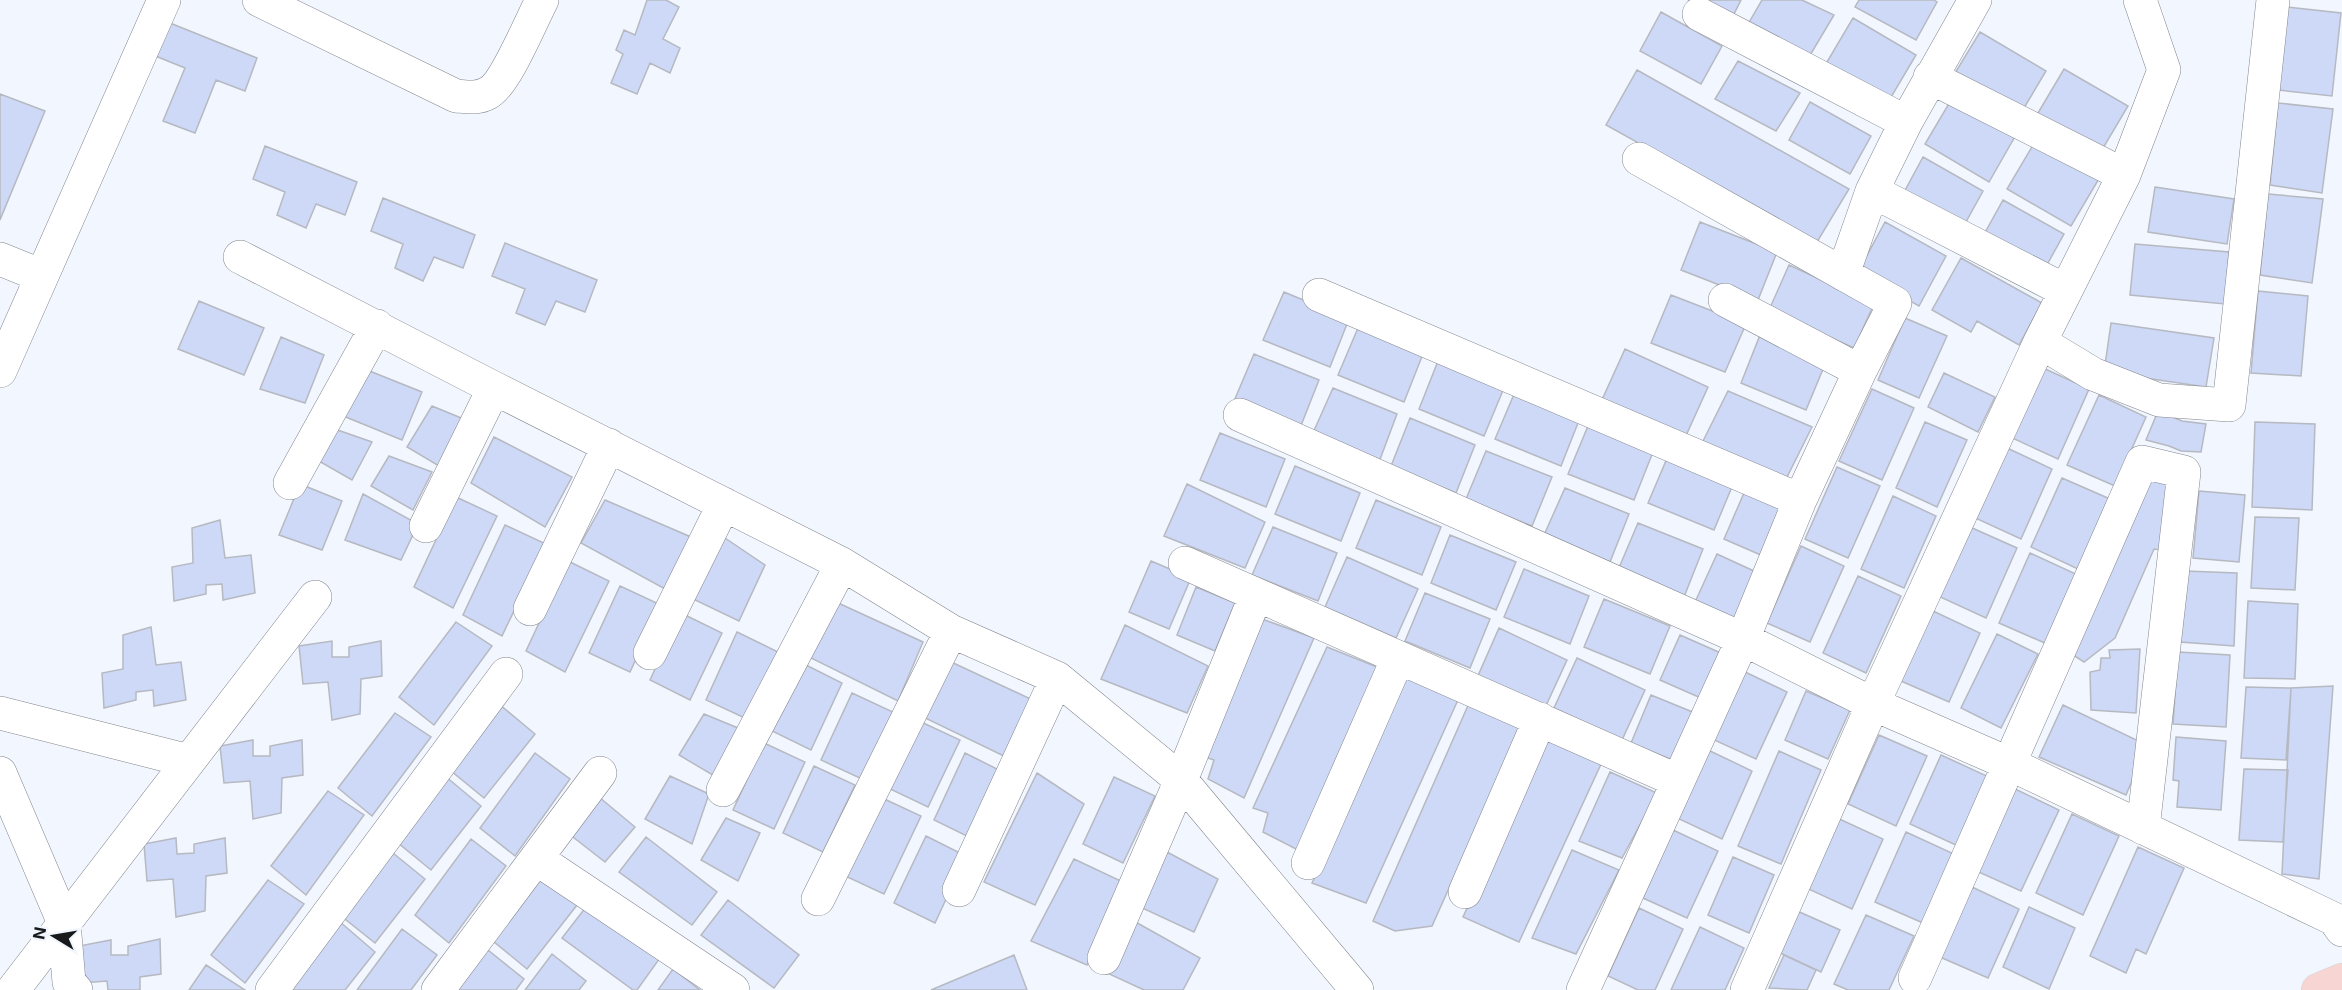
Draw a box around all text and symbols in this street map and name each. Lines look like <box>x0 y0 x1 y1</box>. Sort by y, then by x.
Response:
north arrow <box>24 906 84 966</box>
text: N <box>28 925 50 941</box>

